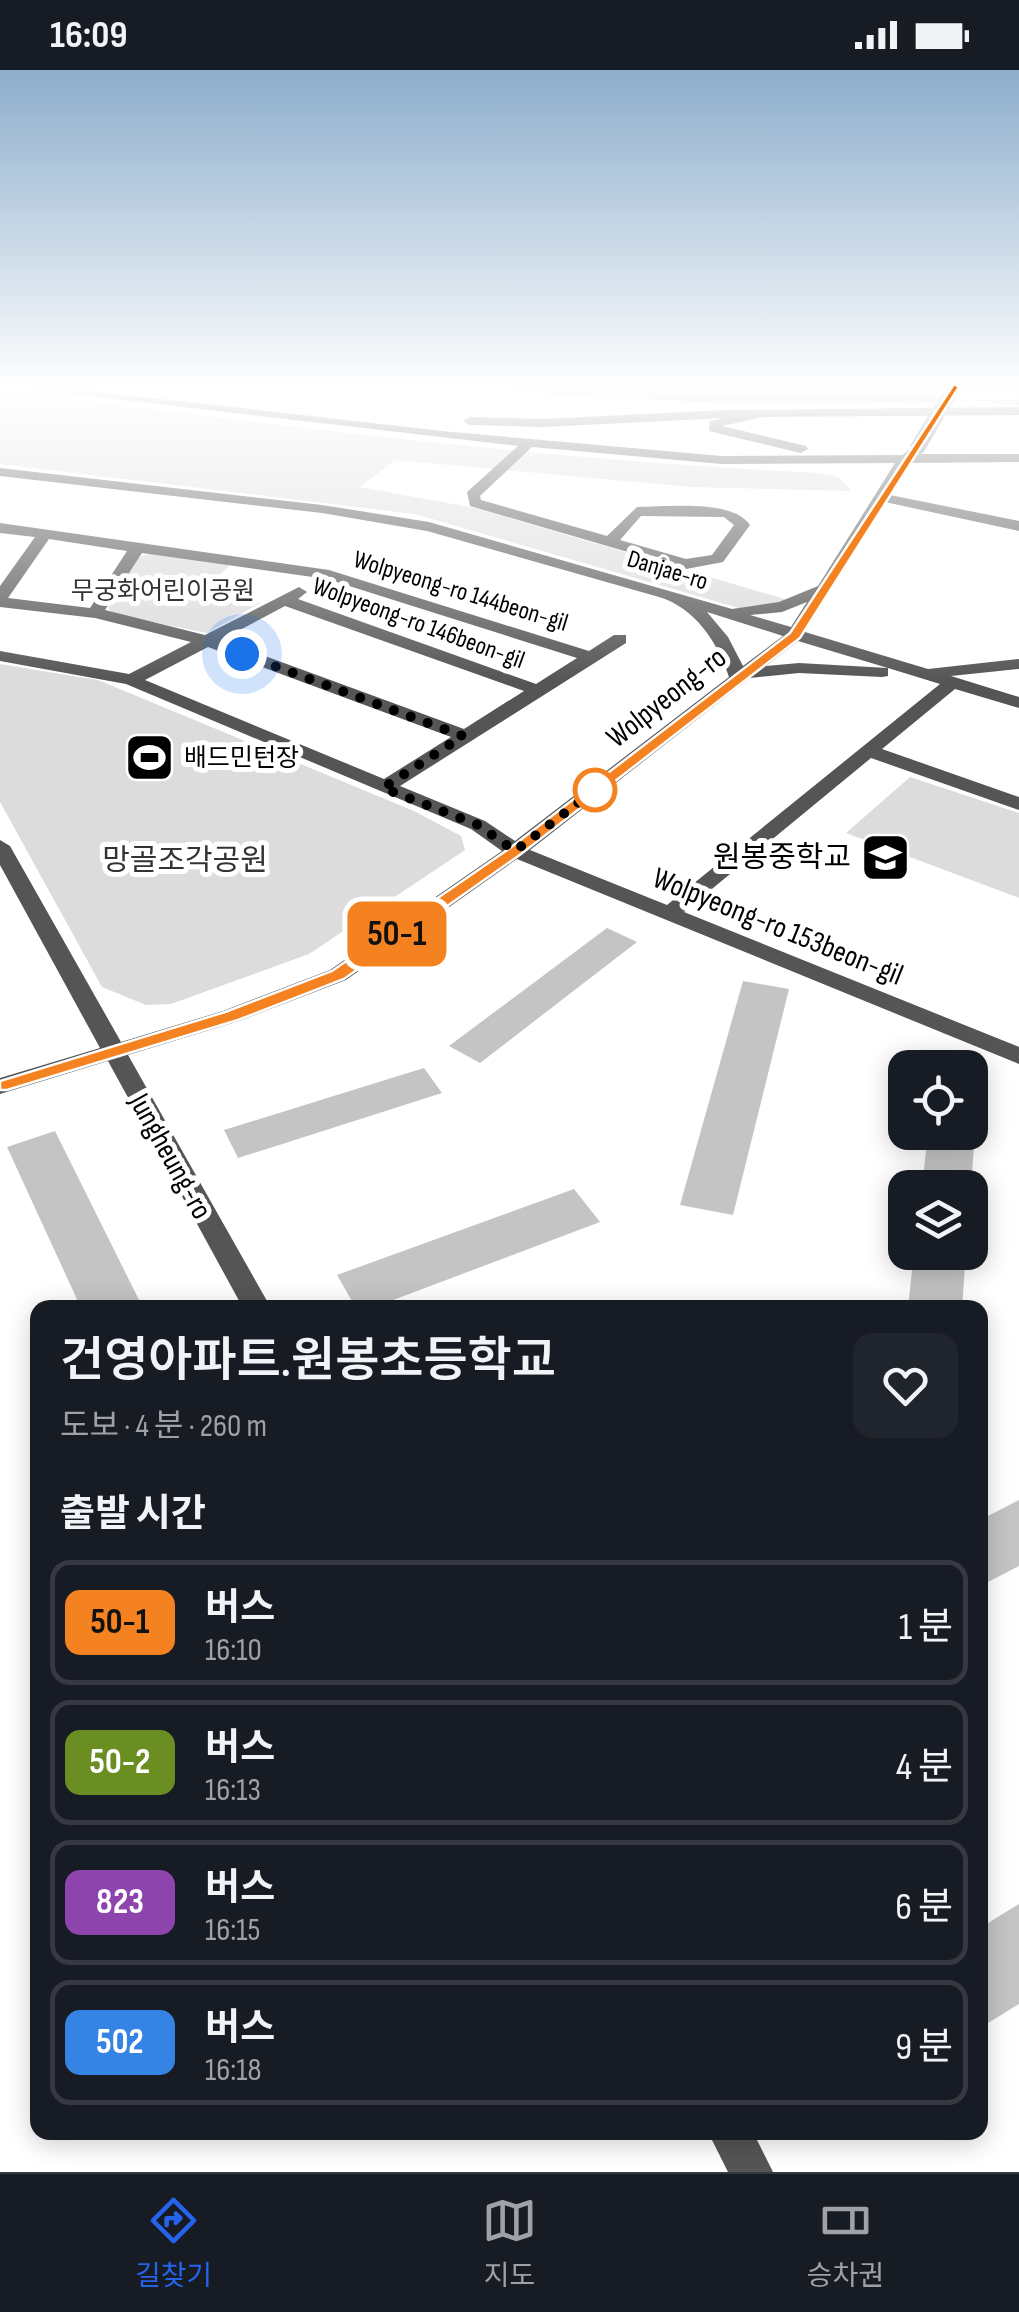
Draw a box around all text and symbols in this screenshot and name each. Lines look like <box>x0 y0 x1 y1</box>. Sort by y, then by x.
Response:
text: 16:09 <box>50 13 127 58</box>
street label: Danjae-ro <box>623 543 712 597</box>
street label: Wolpyeong-ro 144beon-gil <box>350 544 572 639</box>
street label: Wolpyeong-ro 146beon-gil <box>308 571 529 676</box>
park label: 무궁화어린이공원 <box>71 576 255 607</box>
your location <box>217 629 267 679</box>
street label: Wolpyeong-ro <box>600 640 734 756</box>
sports icon: 배드민턴장 <box>123 731 175 783</box>
place label: 배드민턴장 <box>184 743 299 774</box>
unlabelled marker <box>574 769 616 811</box>
school or university icon: 원봉중학교 <box>860 831 912 883</box>
place label: 원봉중학교 <box>713 840 851 876</box>
park label: 망골조각공원 <box>102 843 268 879</box>
street label: Wolpyeong-ro 153beon-gil <box>647 860 908 994</box>
line badge: 50-1 <box>327 902 467 966</box>
text: 50-1 <box>367 913 427 956</box>
map controls <box>888 1050 988 1270</box>
button: locate <box>888 1050 988 1150</box>
street label: Jungheung-ro <box>120 1087 219 1226</box>
button: layers <box>888 1170 988 1270</box>
text: 건영아파트.원봉초등학교 <box>60 1333 556 1390</box>
button: heart <box>853 1333 958 1438</box>
text: 도보 · 4 분 · 260 m <box>60 1407 267 1446</box>
text: 출발 시간 <box>60 1492 206 1537</box>
text: 버스 <box>205 1586 275 1631</box>
text: 50-1 <box>90 1601 150 1644</box>
text: 1 분 <box>899 1605 953 1650</box>
text: 16:10 <box>205 1631 262 1670</box>
text: 버스 <box>205 1726 275 1771</box>
text: 50-2 <box>90 1741 150 1784</box>
text: 4 분 <box>896 1745 953 1790</box>
text: 16:13 <box>205 1771 261 1810</box>
text: 버스 <box>205 1866 275 1911</box>
text: 823 <box>96 1881 144 1924</box>
text: 6 분 <box>895 1885 953 1930</box>
text: 16:15 <box>205 1911 260 1950</box>
text: 버스 <box>205 2006 275 2051</box>
text: 502 <box>96 2021 144 2064</box>
text: 9 분 <box>895 2025 953 2070</box>
text: 16:18 <box>205 2051 261 2090</box>
tab: 길찾기 <box>135 2193 212 2293</box>
tab: 지도 <box>482 2193 537 2293</box>
tab: 승차권 <box>807 2193 884 2293</box>

